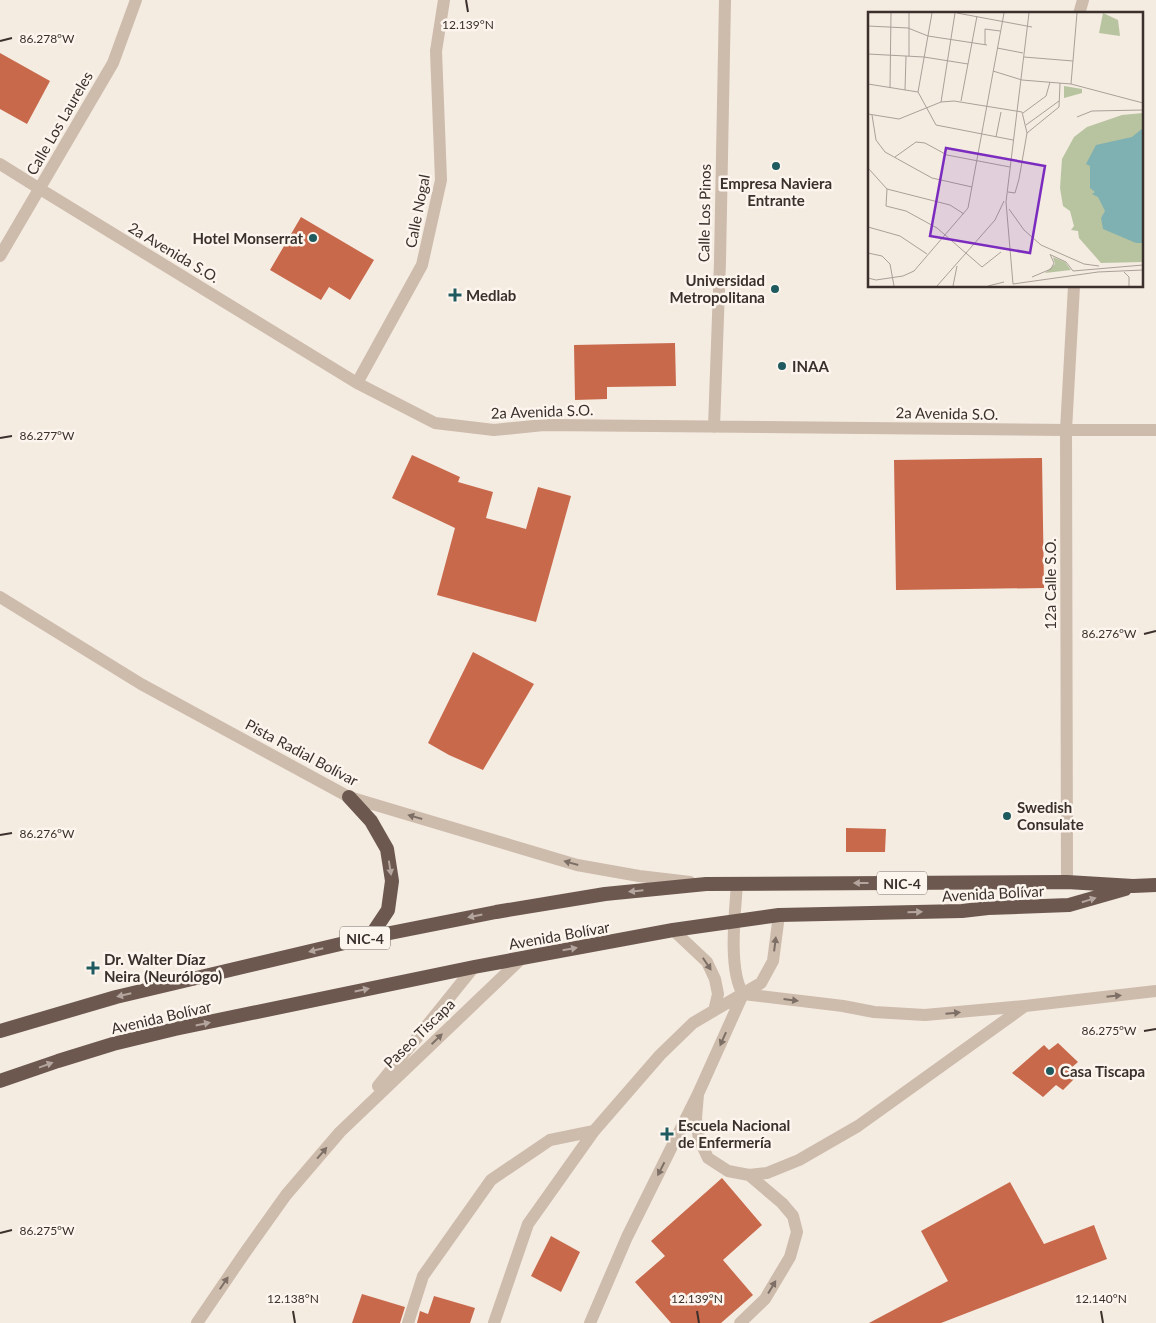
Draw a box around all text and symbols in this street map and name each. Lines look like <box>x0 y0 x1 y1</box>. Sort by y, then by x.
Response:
inset map <box>868 12 1144 288</box>
text: 12.139°N <box>442 17 494 32</box>
text: 86.278°W <box>19 31 75 46</box>
street label: Calle Los Laureles <box>22 68 96 178</box>
marker: Empresa Naviera Entrante <box>770 160 782 172</box>
street label: Calle Los Pinos <box>694 164 714 262</box>
street label: Calle Nogal <box>401 173 433 249</box>
place label: Empresa Naviera Entrante <box>720 174 832 209</box>
street label: 2a Avenida S.O. <box>125 218 223 286</box>
place label: Hotel Monserrat <box>193 229 303 247</box>
marker: Hotel Monserrat <box>307 232 319 244</box>
place label: Universidad Metropolitana <box>670 271 765 306</box>
marker: Universidad Metropolitana <box>769 283 781 295</box>
place label: Medlab <box>466 286 516 304</box>
marker: Medlab <box>448 288 462 302</box>
place label: INAA <box>792 357 829 375</box>
marker: INAA <box>776 360 788 372</box>
street label: 2a Avenida S.O. <box>490 400 594 422</box>
street label: 2a Avenida S.O. <box>895 403 999 423</box>
text: 86.277°W <box>19 428 75 443</box>
street label: 12a Calle S.O. <box>1041 538 1059 630</box>
text: 86.276°W <box>1081 626 1137 641</box>
street label: Pista Radial Bolívar <box>243 715 362 790</box>
place label: Swedish Consulate <box>1017 798 1084 833</box>
marker: Swedish Consulate <box>1001 810 1013 822</box>
one-way arrow <box>408 812 423 820</box>
text: 86.276°W <box>19 826 75 841</box>
one-way arrow <box>564 858 579 866</box>
one-way arrow <box>386 860 394 876</box>
road number: NIC-4 <box>877 871 927 894</box>
one-way arrow <box>853 879 869 887</box>
street label: Avenida Bolívar <box>941 881 1045 905</box>
one-way arrow <box>628 887 644 895</box>
one-way arrow <box>1081 895 1096 903</box>
one-way arrow <box>907 908 923 916</box>
one-way arrow <box>467 913 483 921</box>
street label: Avenida Bolívar <box>507 917 612 953</box>
road number: NIC-4 <box>340 926 390 950</box>
one-way arrow <box>771 935 779 951</box>
one-way arrow <box>562 945 577 953</box>
one-way arrow <box>309 946 324 954</box>
place label: Dr. Walter Díaz Neira (Neurólogo) <box>104 950 222 985</box>
one-way arrow <box>702 958 711 971</box>
marker: Dr. Walter Díaz Neira (Neurólogo) <box>86 961 100 975</box>
one-way arrow <box>354 986 370 994</box>
one-way arrow <box>117 991 132 999</box>
one-way arrow <box>1107 992 1123 1000</box>
street label: Paseo Tiscapa <box>380 995 458 1071</box>
one-way arrow <box>784 996 800 1004</box>
street label: Avenida Bolívar <box>109 997 213 1037</box>
one-way arrow <box>945 1009 961 1017</box>
one-way arrow <box>195 1019 211 1027</box>
text: 86.275°W <box>1081 1023 1137 1038</box>
one-way arrow <box>719 1032 727 1046</box>
one-way arrow <box>431 1033 443 1045</box>
one-way arrow <box>39 1061 54 1069</box>
place label: Casa Tiscapa <box>1060 1062 1145 1080</box>
marker: Casa Tiscapa <box>1044 1065 1056 1077</box>
place label: Escuela Nacional de Enfermería <box>678 1116 790 1151</box>
marker: Escuela Nacional de Enfermería <box>660 1127 674 1141</box>
one-way arrow <box>316 1147 327 1160</box>
one-way arrow <box>657 1161 665 1176</box>
text: 86.275°W <box>19 1223 75 1238</box>
one-way arrow <box>219 1276 229 1289</box>
one-way arrow <box>768 1281 777 1294</box>
text: 12.138°N <box>267 1291 319 1306</box>
text: 12.139°N <box>671 1291 723 1306</box>
text: 12.140°N <box>1075 1291 1127 1306</box>

